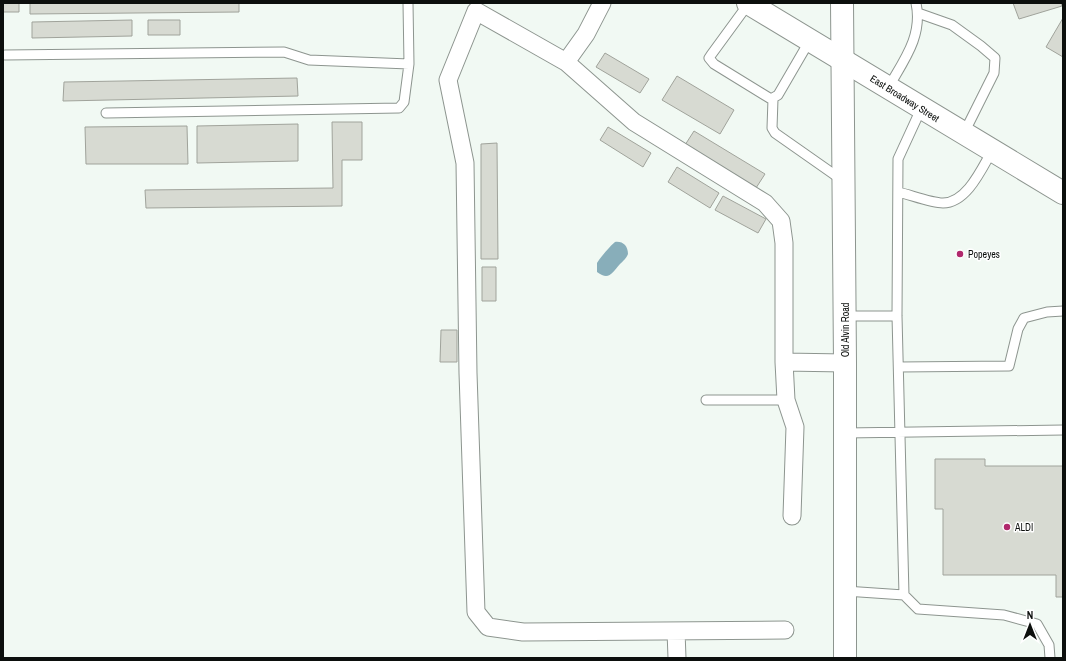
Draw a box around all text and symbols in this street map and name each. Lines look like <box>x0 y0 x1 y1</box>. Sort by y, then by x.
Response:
street label: East Broadway Street <box>868 72 942 125</box>
place label: Popeyes <box>968 248 1000 261</box>
marker: Popeyes <box>955 249 965 259</box>
street label: Old Alvin Road <box>839 303 852 357</box>
place label: ALDI <box>1014 521 1033 534</box>
marker: ALDI <box>1002 522 1012 532</box>
north arrow <box>1010 605 1050 645</box>
text: N <box>1027 608 1033 622</box>

